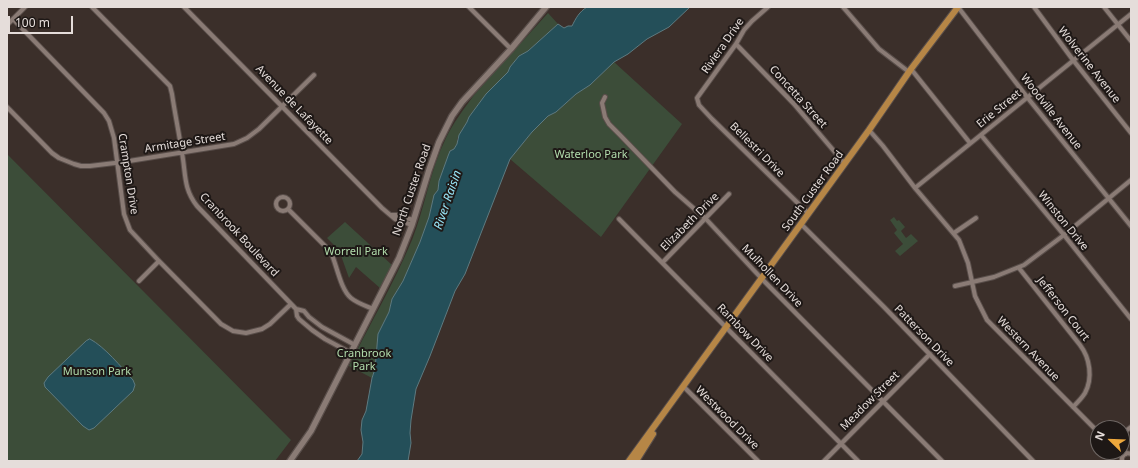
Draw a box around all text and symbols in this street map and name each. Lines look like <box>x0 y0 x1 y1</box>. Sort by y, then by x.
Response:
scale bar <box>10 8 75 34</box>
text: 100 m <box>15 14 50 31</box>
street label: Riviera Drive <box>699 16 747 76</box>
street label: Wolverine Avenue <box>1055 24 1123 106</box>
street label: Avenue de Lafayette <box>253 63 335 147</box>
street label: Concetta Street <box>766 63 830 131</box>
street label: Woodville Avenue <box>1018 72 1084 152</box>
street label: Erie Street <box>974 87 1024 131</box>
street label: Bellestri Drive <box>727 120 787 180</box>
street label: Armitage Street <box>144 130 226 156</box>
street label: Crampton Drive <box>115 132 141 216</box>
street label: North Custer Road <box>390 142 434 238</box>
park label: Waterloo Park <box>554 148 628 162</box>
street label: South Custer Road <box>779 148 847 234</box>
water label: River Raisin <box>431 169 465 231</box>
street label: Winston Drive <box>1035 189 1091 253</box>
street label: Cranbrook Boulevard <box>197 190 281 280</box>
street label: Elizabeth Drive <box>658 190 722 254</box>
street label: Mulhollen Drive <box>739 242 805 310</box>
park label: Worrell Park <box>324 245 388 259</box>
street label: Jefferson Court <box>1034 274 1092 344</box>
street label: Rambow Drive <box>714 301 776 365</box>
street label: Patterson Drive <box>891 303 957 369</box>
street label: Western Avenue <box>994 314 1062 384</box>
park label: Cranbrook Park <box>337 347 391 373</box>
park label: Munson Park <box>63 365 131 379</box>
street label: Meadow Street <box>838 369 902 433</box>
street label: Westwood Drive <box>693 384 761 452</box>
north arrow <box>1090 420 1130 460</box>
text: N <box>1091 428 1108 443</box>

